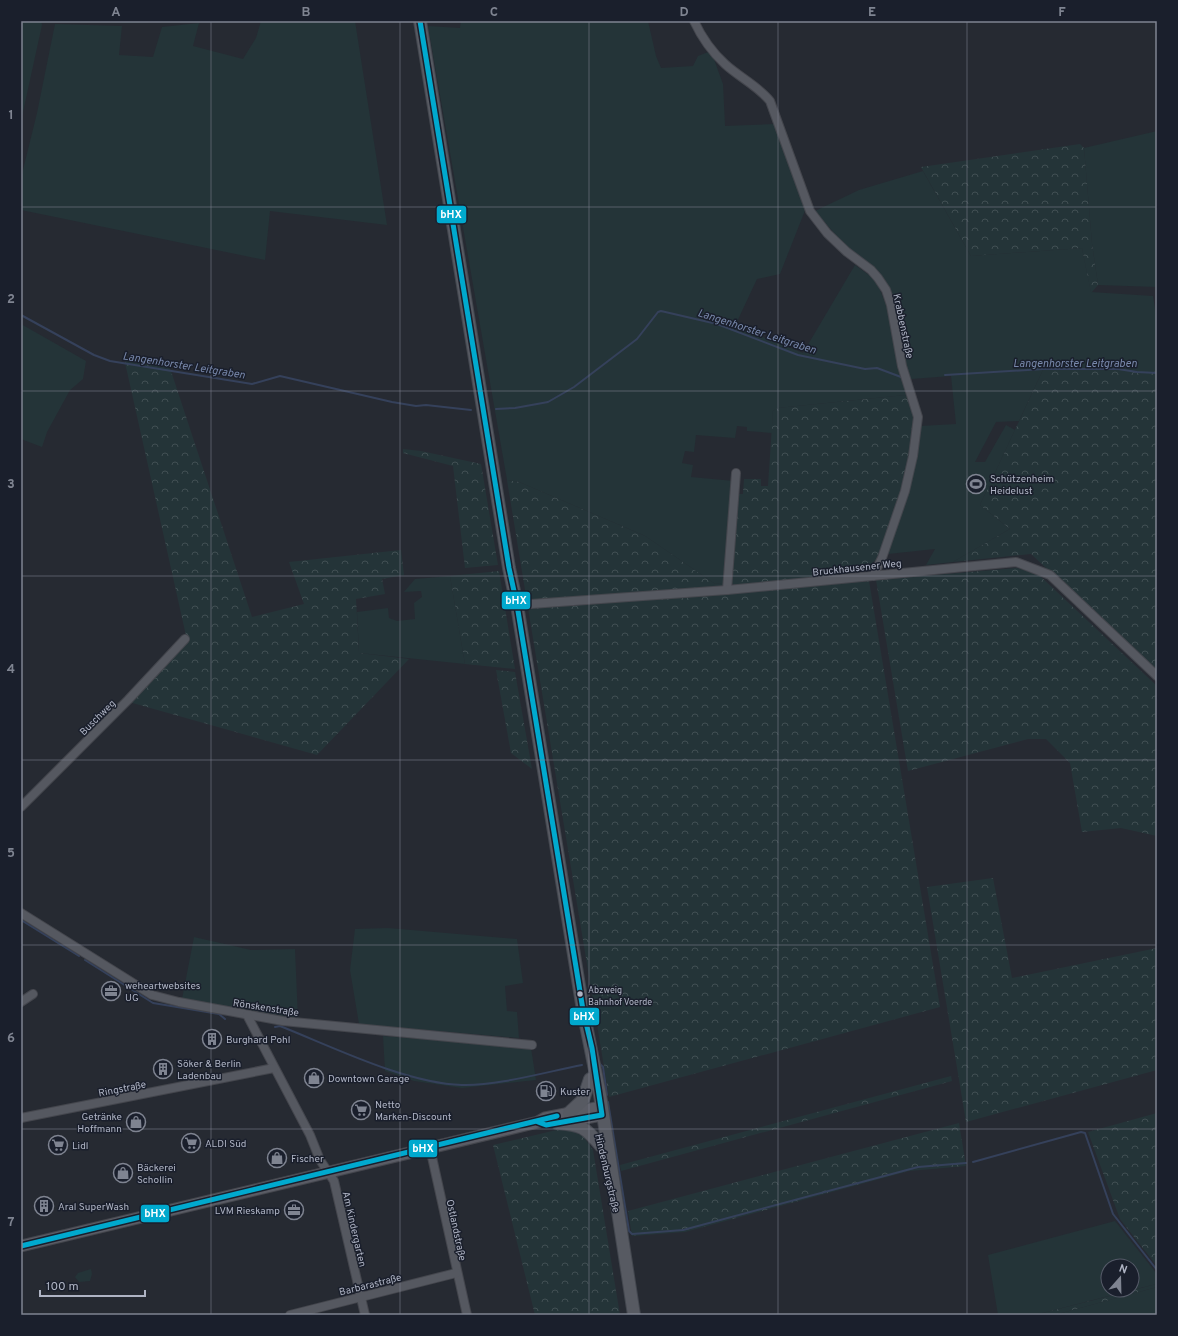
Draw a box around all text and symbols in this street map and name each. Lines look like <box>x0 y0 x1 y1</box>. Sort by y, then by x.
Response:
text: A <box>111 5 121 21</box>
text: B <box>302 5 311 21</box>
text: C <box>490 5 498 21</box>
text: D <box>679 5 689 21</box>
text: E <box>868 5 876 21</box>
text: F <box>1058 5 1066 21</box>
text: 1 <box>8 108 14 124</box>
line badge: bHX <box>436 205 467 224</box>
text: bHX <box>440 208 462 222</box>
text: 2 <box>7 292 15 308</box>
street label: Krabbenstraße <box>889 293 916 360</box>
water label: Langenhorster Leitgraben <box>696 306 818 358</box>
water label: Langenhorster Leitgraben <box>122 349 246 383</box>
water label: Langenhorster Leitgraben <box>1013 357 1137 371</box>
sports icon: Schützenheim Heidelust <box>965 473 987 495</box>
place label: Schützenheim Heidelust <box>990 473 1054 498</box>
text: 3 <box>7 477 15 493</box>
street label: Bruckhausener Weg <box>812 557 902 580</box>
line badge: bHX <box>501 591 531 610</box>
text: bHX <box>505 594 527 608</box>
text: 4 <box>7 662 15 678</box>
street label: Buschweg <box>77 697 119 739</box>
text: 5 <box>7 846 15 862</box>
office icon: weheartwebsites UG <box>100 980 122 1002</box>
place label: weheartwebsites UG <box>125 980 201 1005</box>
place label: Abzweig Bahnhof Voerde <box>588 985 652 1008</box>
marker: Abzweig Bahnhof Voerde <box>575 989 585 999</box>
street label: Rönskenstraße <box>232 997 300 1020</box>
line badge: bHX <box>569 1007 600 1026</box>
text: bHX <box>573 1010 595 1024</box>
building icon: Burghard Pohl <box>201 1028 223 1050</box>
text: 6 <box>7 1031 15 1047</box>
place label: Burghard Pohl <box>226 1034 290 1047</box>
building icon: Söker & Berlin Ladenbau <box>152 1058 174 1080</box>
place label: Söker & Berlin Ladenbau <box>177 1058 241 1083</box>
shop icon: Downtown Garage <box>303 1067 325 1089</box>
place label: Downtown Garage <box>328 1073 409 1086</box>
street label: Ringstraße <box>97 1078 147 1100</box>
fuel station icon: Kuster <box>535 1080 557 1102</box>
place label: Kuster <box>560 1086 590 1099</box>
supermarket icon: Netto Marken-Discount <box>350 1099 372 1121</box>
place label: Netto Marken-Discount <box>375 1099 452 1124</box>
place label: Getränke Hoffmann <box>77 1111 122 1136</box>
shop icon: Getränke Hoffmann <box>125 1111 147 1133</box>
supermarket icon: ALDI Süd <box>180 1132 202 1154</box>
street label: Hindenburgstraße <box>591 1133 622 1214</box>
supermarket icon: Lidl <box>47 1134 69 1156</box>
place label: ALDI Süd <box>205 1138 246 1151</box>
line badge: bHX <box>408 1139 438 1158</box>
place label: Lidl <box>72 1140 88 1153</box>
text: bHX <box>412 1142 434 1156</box>
shop icon: Fischer <box>266 1147 288 1169</box>
place label: Fischer <box>291 1153 324 1166</box>
shop icon: Bäckerei Schollin <box>112 1162 134 1184</box>
place label: Bäckerei Schollin <box>137 1162 176 1187</box>
street label: Am Kindergarten <box>339 1190 369 1268</box>
building icon: Aral SuperWash <box>33 1195 55 1217</box>
street label: Ostlandstraße <box>443 1198 468 1262</box>
office icon: LVM Rieskamp <box>283 1199 305 1221</box>
place label: Aral SuperWash <box>58 1201 129 1214</box>
line badge: bHX <box>140 1204 170 1223</box>
place label: LVM Rieskamp <box>215 1205 280 1218</box>
text: bHX <box>144 1207 166 1221</box>
text: 7 <box>8 1215 15 1231</box>
north arrow <box>1100 1258 1140 1298</box>
text: N <box>1117 1262 1129 1277</box>
street label: Barbarastraße <box>338 1271 403 1299</box>
scale bar <box>40 1272 145 1298</box>
text: 100 m <box>46 1279 79 1295</box>

